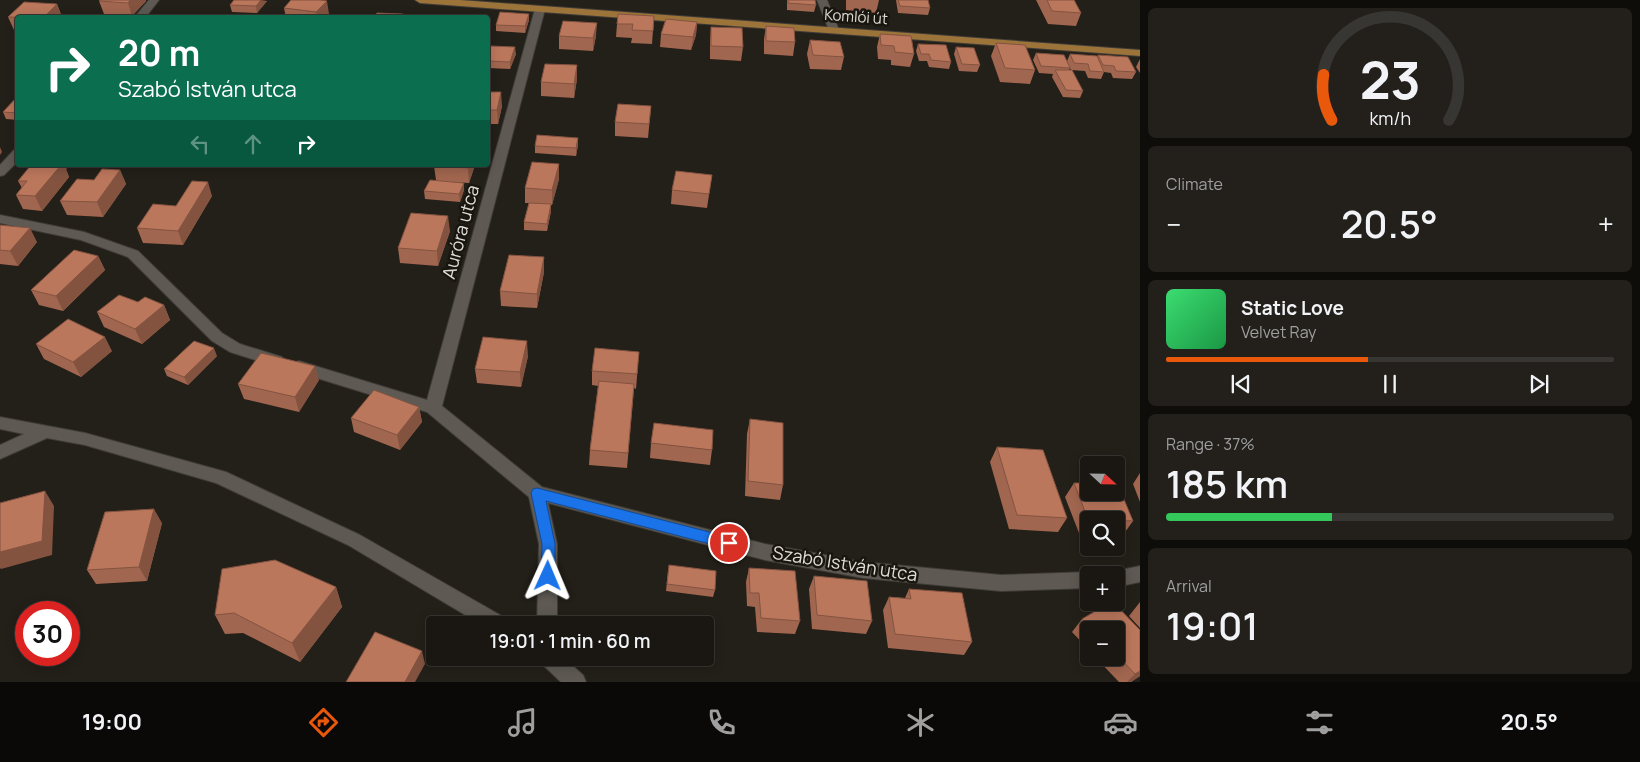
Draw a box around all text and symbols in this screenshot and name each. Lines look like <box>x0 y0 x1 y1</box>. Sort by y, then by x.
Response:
street label: Komlói út <box>824 4 889 29</box>
text: 20 m <box>118 29 200 77</box>
icon: right <box>35 35 100 100</box>
text: 23 <box>1359 44 1421 115</box>
text: Szabó István utca <box>118 74 297 104</box>
text: km/h <box>1369 106 1411 130</box>
icon: left <box>186 130 214 158</box>
icon: ahead <box>239 130 267 158</box>
icon: right <box>292 130 320 158</box>
text: Climate <box>1166 173 1223 195</box>
street label: Auróra utca <box>436 182 484 281</box>
text: 20.5° <box>1341 197 1438 249</box>
text: − <box>1166 205 1181 243</box>
text: + <box>1598 205 1614 243</box>
text: Static Love <box>1241 295 1344 321</box>
text: Velvet Ray <box>1241 321 1317 343</box>
icon: previous <box>1227 370 1255 398</box>
icon: pause <box>1376 370 1404 398</box>
icon: next <box>1525 370 1553 398</box>
text: Range · 37% <box>1166 433 1255 455</box>
north arrow <box>1080 456 1125 501</box>
map controls <box>1080 456 1125 666</box>
text: 185 km <box>1166 457 1288 509</box>
button: search <box>1080 511 1125 556</box>
pin <box>708 522 750 564</box>
icon: arrive <box>715 529 743 557</box>
street label: Szabó István utca <box>771 540 919 586</box>
position arrow <box>521 549 573 601</box>
button: + <box>1080 566 1125 611</box>
text: Arrival <box>1166 575 1212 597</box>
text: 19:01 <box>1166 599 1259 651</box>
speed limit sign: 30 <box>15 601 80 666</box>
button: − <box>1080 621 1125 666</box>
text: 19:01 · 1 min · 60 m <box>490 628 650 654</box>
icon: directions <box>306 705 341 740</box>
icon: music <box>505 705 540 740</box>
icon: phone <box>704 705 739 740</box>
icon: climate <box>903 705 938 740</box>
icon: car <box>1103 705 1138 740</box>
icon: filters <box>1302 705 1337 740</box>
text: 19:00 <box>82 707 142 737</box>
text: 20.5° <box>1501 707 1558 737</box>

